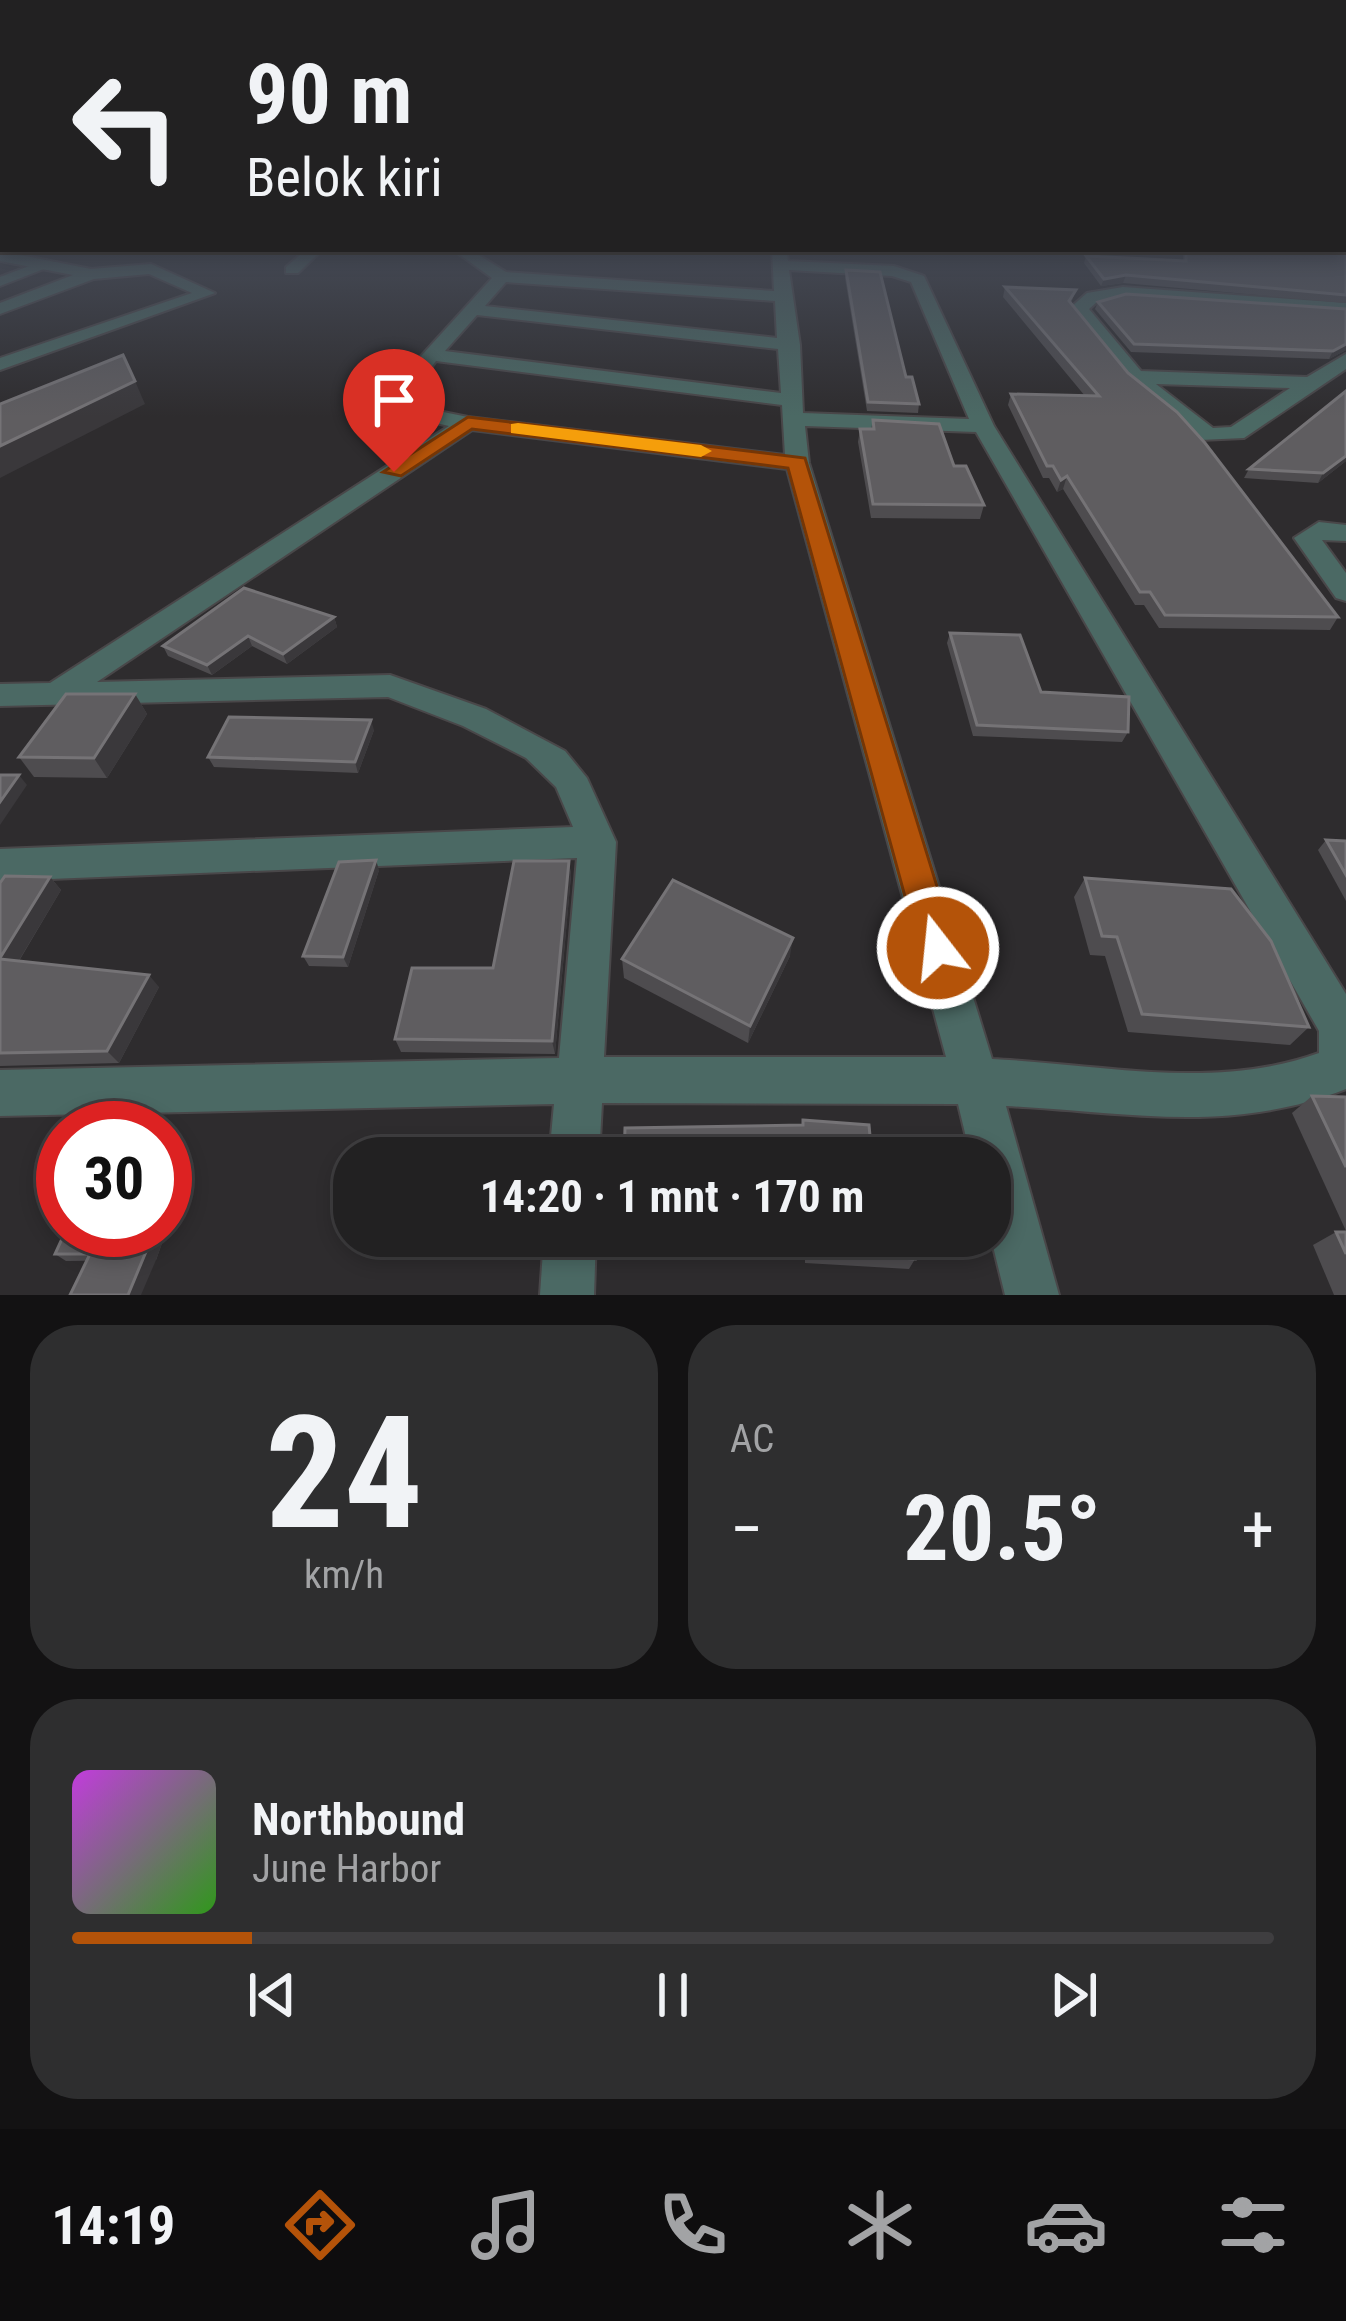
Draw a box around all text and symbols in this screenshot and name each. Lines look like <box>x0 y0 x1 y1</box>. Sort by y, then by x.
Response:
text: 90 m <box>246 45 413 144</box>
icon: left <box>48 48 204 204</box>
text: Belok kiri <box>246 146 443 209</box>
pin <box>343 349 445 472</box>
icon: arrive <box>361 367 427 433</box>
position arrow <box>875 885 1001 1011</box>
speed limit sign: 30 <box>36 1101 192 1257</box>
text: 14:20 · 1 mnt · 170 m <box>480 1170 864 1223</box>
text: 24 <box>265 1382 423 1565</box>
text: AC <box>730 1416 774 1462</box>
text: 20.5° <box>903 1477 1101 1582</box>
text: − <box>730 1491 763 1568</box>
text: + <box>1241 1491 1274 1568</box>
text: km/h <box>304 1552 384 1598</box>
text: Northbound <box>252 1793 465 1846</box>
text: June Harbor <box>252 1846 441 1892</box>
icon: previous <box>239 1962 305 2028</box>
icon: pause <box>640 1962 706 2028</box>
icon: next <box>1041 1962 1107 2028</box>
icon: directions <box>278 2183 362 2267</box>
icon: music <box>464 2183 548 2267</box>
icon: phone <box>651 2183 735 2267</box>
icon: climate <box>838 2183 922 2267</box>
icon: car <box>1024 2183 1108 2267</box>
icon: filters <box>1211 2183 1295 2267</box>
text: 14:19 <box>51 2194 175 2257</box>

